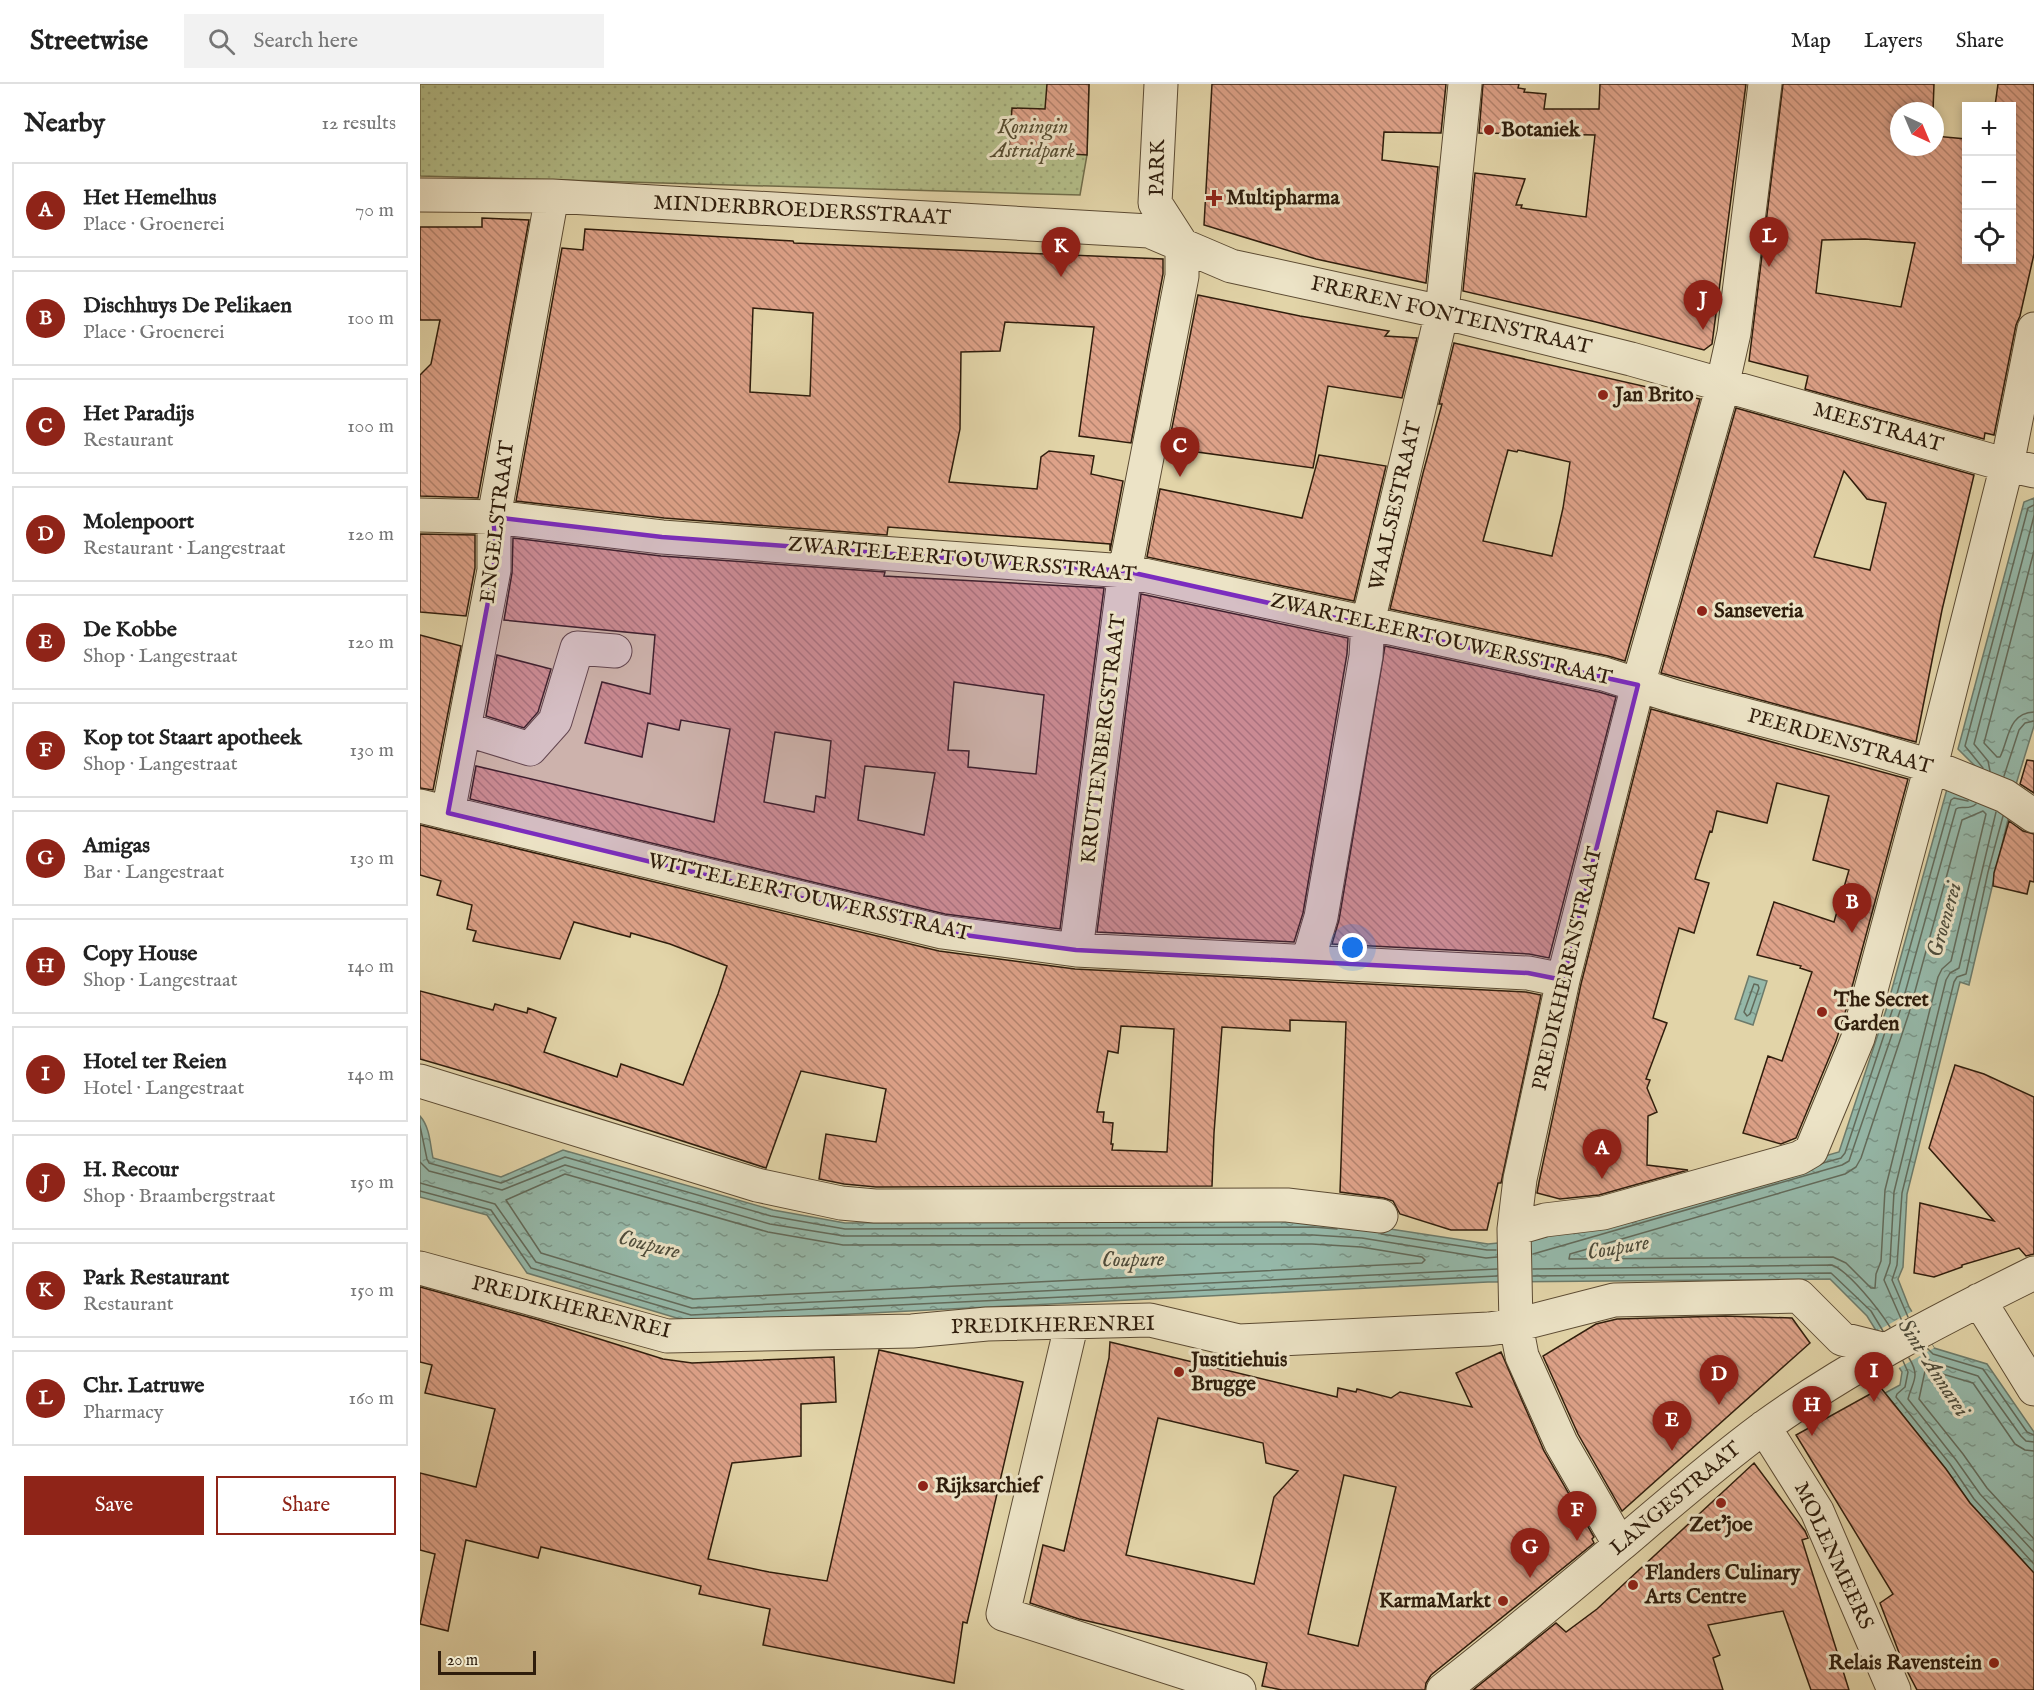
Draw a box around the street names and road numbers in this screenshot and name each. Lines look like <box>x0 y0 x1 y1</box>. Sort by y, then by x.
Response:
street label: PARK <box>1144 139 1172 197</box>
street label: MINDERBROEDERSSTRAAT <box>653 190 952 232</box>
street label: FREREN FONTEINSTRAAT <box>1308 271 1595 362</box>
street label: MEESTRAAT <box>1810 397 1947 460</box>
street label: WAALSESTRAAT <box>1363 418 1429 593</box>
street label: ENGELSTRAAT <box>475 438 521 605</box>
street label: ZWARTELEERTOUWERSSTRAAT <box>787 531 1138 589</box>
street label: ZWARTELEERTOUWERSSTRAAT <box>1268 588 1615 693</box>
street label: KRUITENBERGSTRAAT <box>1075 612 1133 865</box>
street label: PEERDENSTRAAT <box>1744 703 1936 782</box>
street label: PREDIKHERENSTRAAT <box>1527 844 1609 1094</box>
street label: WITTELEERTOUWERSSTRAAT <box>645 848 974 949</box>
street label: PREDIKHERENREI <box>469 1270 673 1346</box>
street label: PREDIKHERENREI <box>951 1311 1155 1341</box>
street label: LANGESTRAAT <box>1605 1436 1748 1562</box>
street label: MOLENMEERS <box>1787 1478 1879 1634</box>

